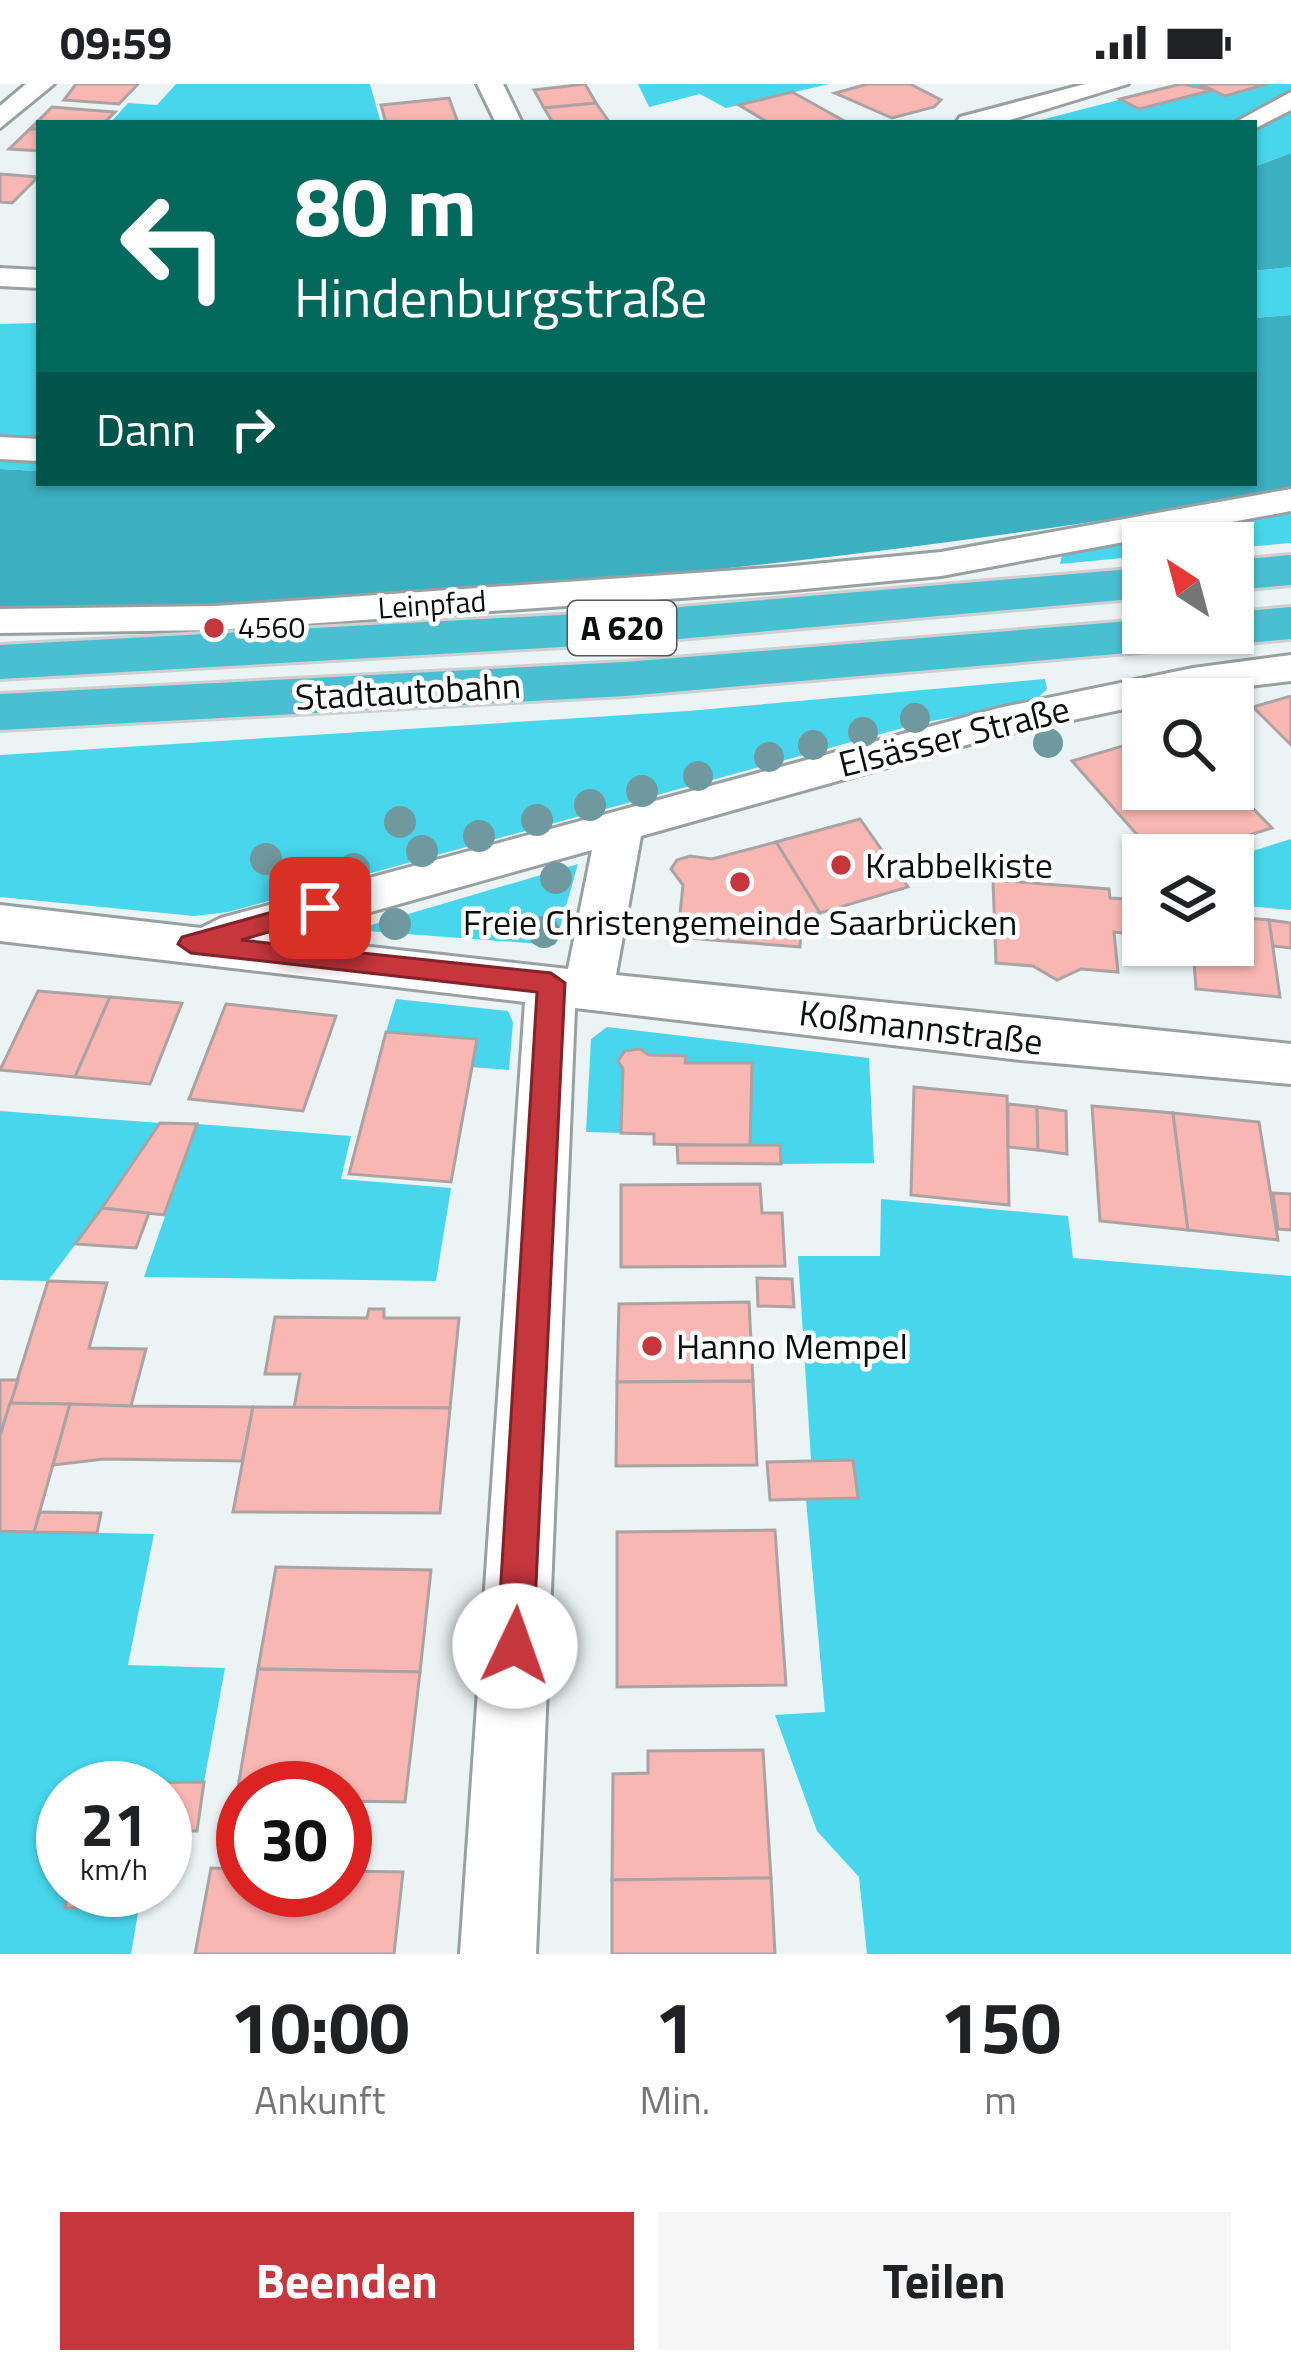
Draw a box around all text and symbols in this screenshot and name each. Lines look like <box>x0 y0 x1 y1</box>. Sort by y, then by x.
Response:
text: 09:59 <box>60 8 172 76</box>
text: 80 m <box>294 141 477 269</box>
icon: left <box>96 168 252 324</box>
text: Hindenburgstraße <box>294 256 707 338</box>
text: Dann <box>96 395 196 463</box>
icon: right <box>220 396 286 462</box>
north arrow <box>1122 522 1254 654</box>
map controls <box>1122 522 1254 966</box>
street label: Leinpfad <box>376 577 488 631</box>
road number: A 620 <box>568 601 676 655</box>
place label: 4560 <box>238 604 305 650</box>
marker: 4560 <box>201 615 227 641</box>
street label: Stadtautobahn <box>294 657 522 724</box>
button: search <box>1122 678 1254 810</box>
street label: Elsässer Straße <box>833 680 1075 791</box>
button: layers <box>1122 834 1254 966</box>
place label: Krabbelkiste <box>865 837 1053 892</box>
marker: Krabbelkiste <box>828 852 854 878</box>
pin <box>269 857 371 959</box>
marker: Freie Christengemeinde Saarbrücken <box>727 869 753 895</box>
icon: arrive <box>287 875 353 941</box>
place label: Freie Christengemeinde Saarbrücken <box>463 894 1017 949</box>
street label: Koßmannstraße <box>796 984 1046 1069</box>
place label: Hanno Mempel <box>676 1318 908 1373</box>
marker: Hanno Mempel <box>639 1333 665 1359</box>
position arrow <box>452 1583 578 1709</box>
speed limit sign: 30 <box>216 1761 372 1917</box>
text: 21 <box>80 1778 148 1869</box>
text: km/h <box>80 1846 148 1892</box>
text: 10:00 <box>230 1971 410 2081</box>
text: 1 <box>655 1971 695 2081</box>
text: 150 <box>940 1971 1061 2081</box>
text: Ankunft <box>254 2070 385 2129</box>
text: Min. <box>640 2070 710 2129</box>
text: m <box>984 2070 1017 2129</box>
button: Beenden <box>60 2212 634 2350</box>
button: Teilen <box>658 2212 1231 2350</box>

